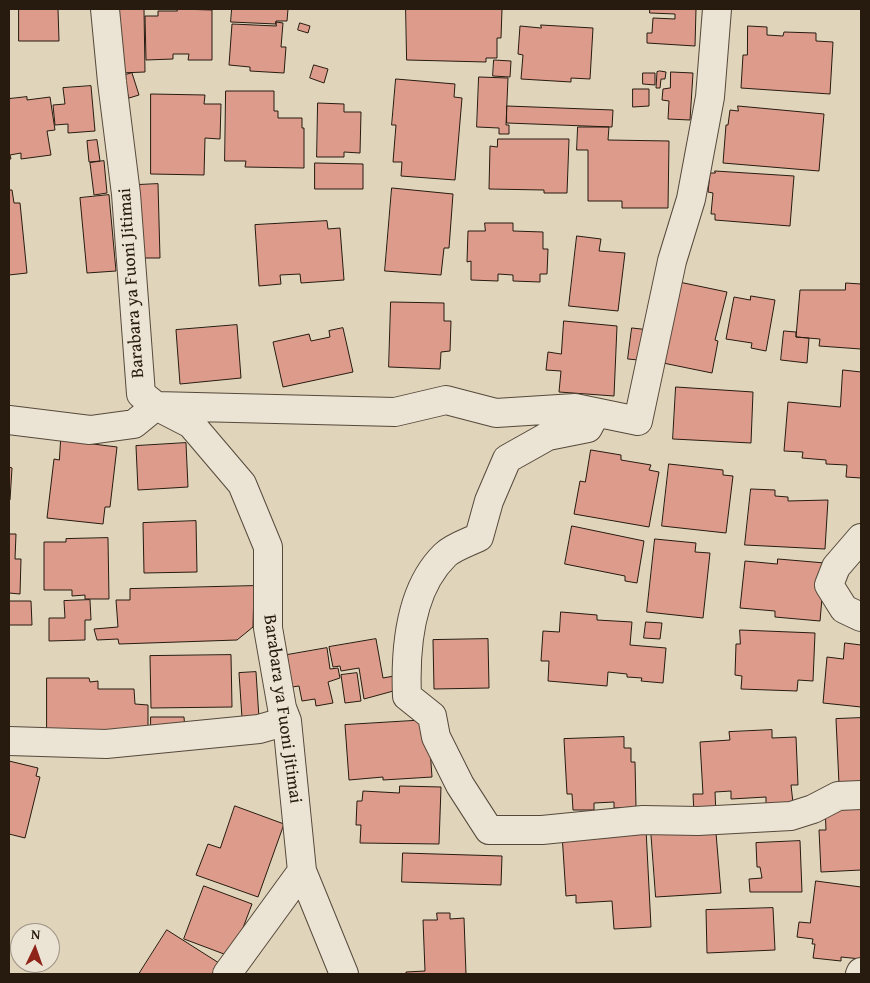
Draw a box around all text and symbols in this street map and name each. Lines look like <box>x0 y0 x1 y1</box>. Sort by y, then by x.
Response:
street label: Barabara ya Fuoni Jitimai <box>115 187 149 379</box>
street label: Barabara ya Fuoni Jitimai <box>258 613 306 805</box>
north arrow <box>10 923 60 973</box>
text: N <box>31 924 41 944</box>

